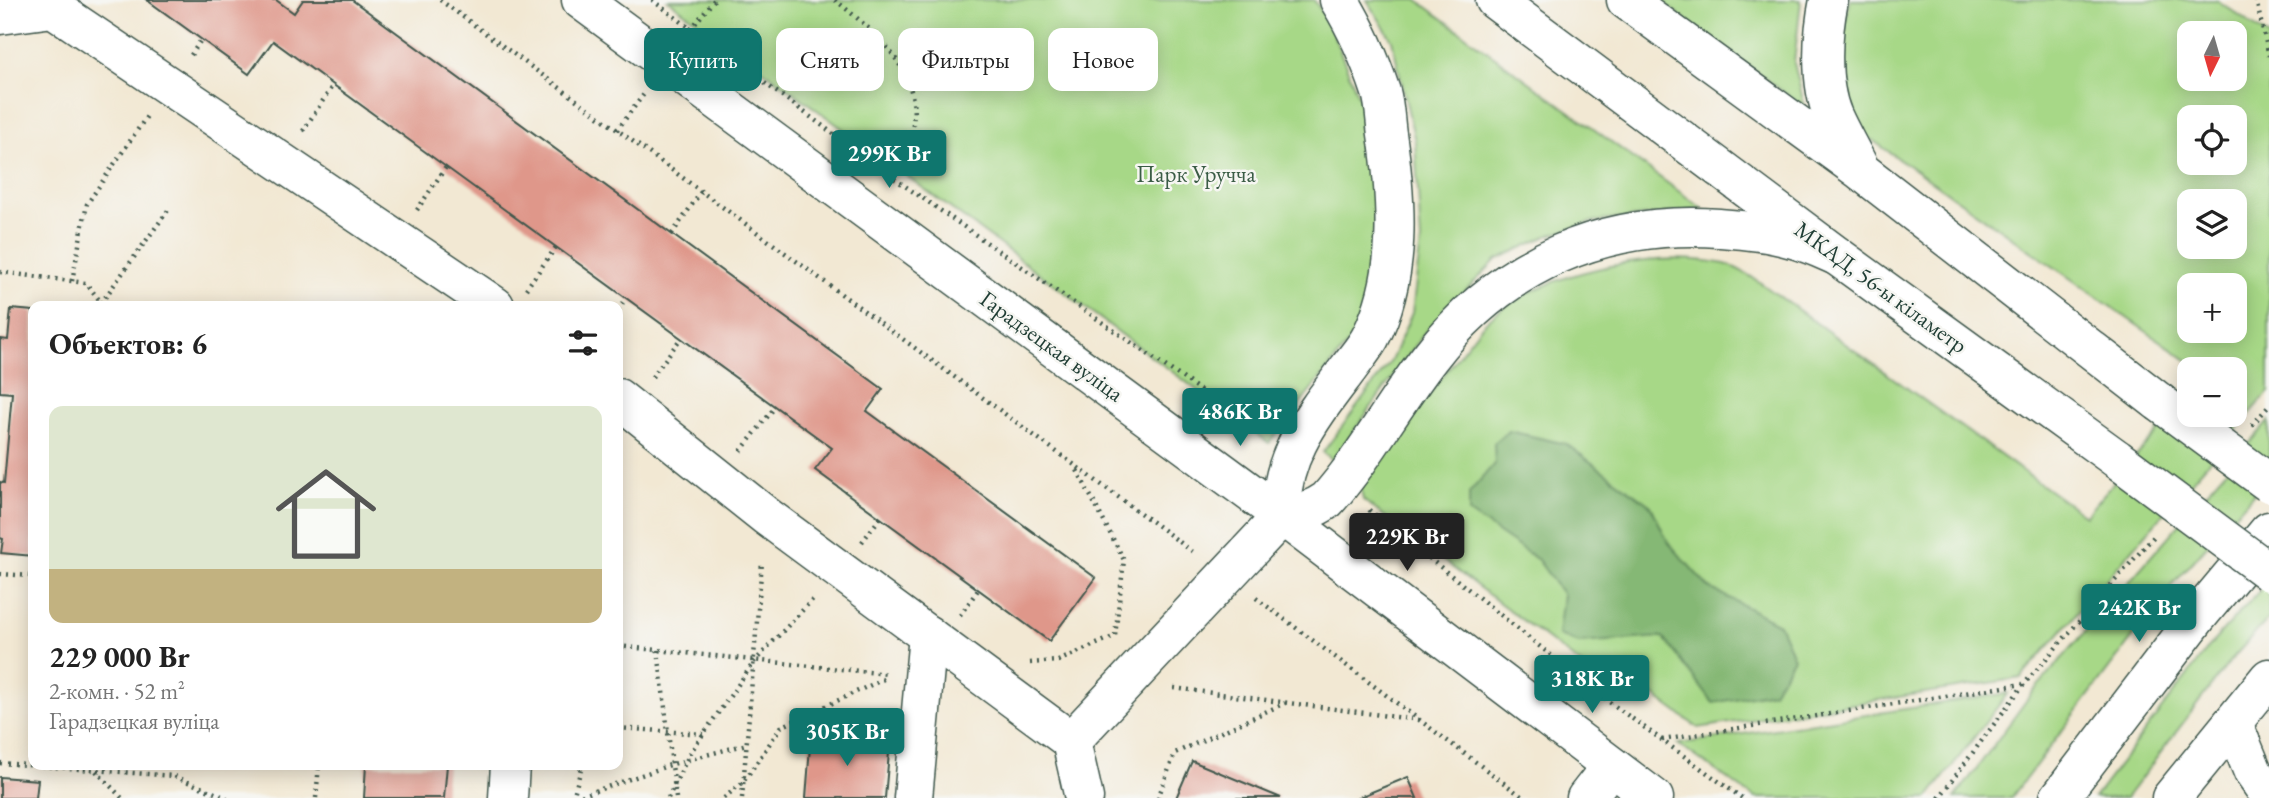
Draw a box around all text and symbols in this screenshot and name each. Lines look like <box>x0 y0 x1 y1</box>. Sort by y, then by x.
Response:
north arrow <box>2177 21 2247 91</box>
map controls <box>2177 21 2247 427</box>
chip: Купить <box>644 28 762 91</box>
chip: Снять <box>776 28 884 91</box>
chip: Фильтры <box>898 28 1034 91</box>
chip: Новое <box>1048 28 1158 91</box>
button: locate <box>2177 105 2247 175</box>
pin: 299K Br <box>824 130 954 190</box>
text: 299K Br <box>847 138 931 168</box>
park label: Парк Уручча <box>1136 159 1257 189</box>
button: layers <box>2177 189 2247 259</box>
street label: МКАД, 56-ы кіламетр <box>1789 214 1973 360</box>
button: + <box>2177 273 2247 343</box>
street label: Гарадзецкая вуліца <box>974 284 1130 409</box>
text: Объектов: 6 <box>49 324 207 363</box>
icon: filters <box>564 324 602 362</box>
button: − <box>2177 357 2247 427</box>
pin: 486K Br <box>1175 388 1305 448</box>
text: 486K Br <box>1198 396 1282 426</box>
icon: home <box>263 451 389 577</box>
pin: 229K Br <box>1342 514 1472 573</box>
text: 229K Br <box>1365 521 1449 551</box>
pin: 242K Br <box>2074 584 2204 644</box>
text: 242K Br <box>2097 592 2181 622</box>
text: 229 000 Br <box>49 637 190 676</box>
pin: 318K Br <box>1527 656 1657 715</box>
text: 318K Br <box>1550 663 1634 693</box>
text: 2-комн. · 52 m² <box>49 676 185 706</box>
text: Гарадзецкая вуліца <box>49 706 220 736</box>
pin: 305K Br <box>782 708 912 768</box>
text: 305K Br <box>805 716 889 746</box>

